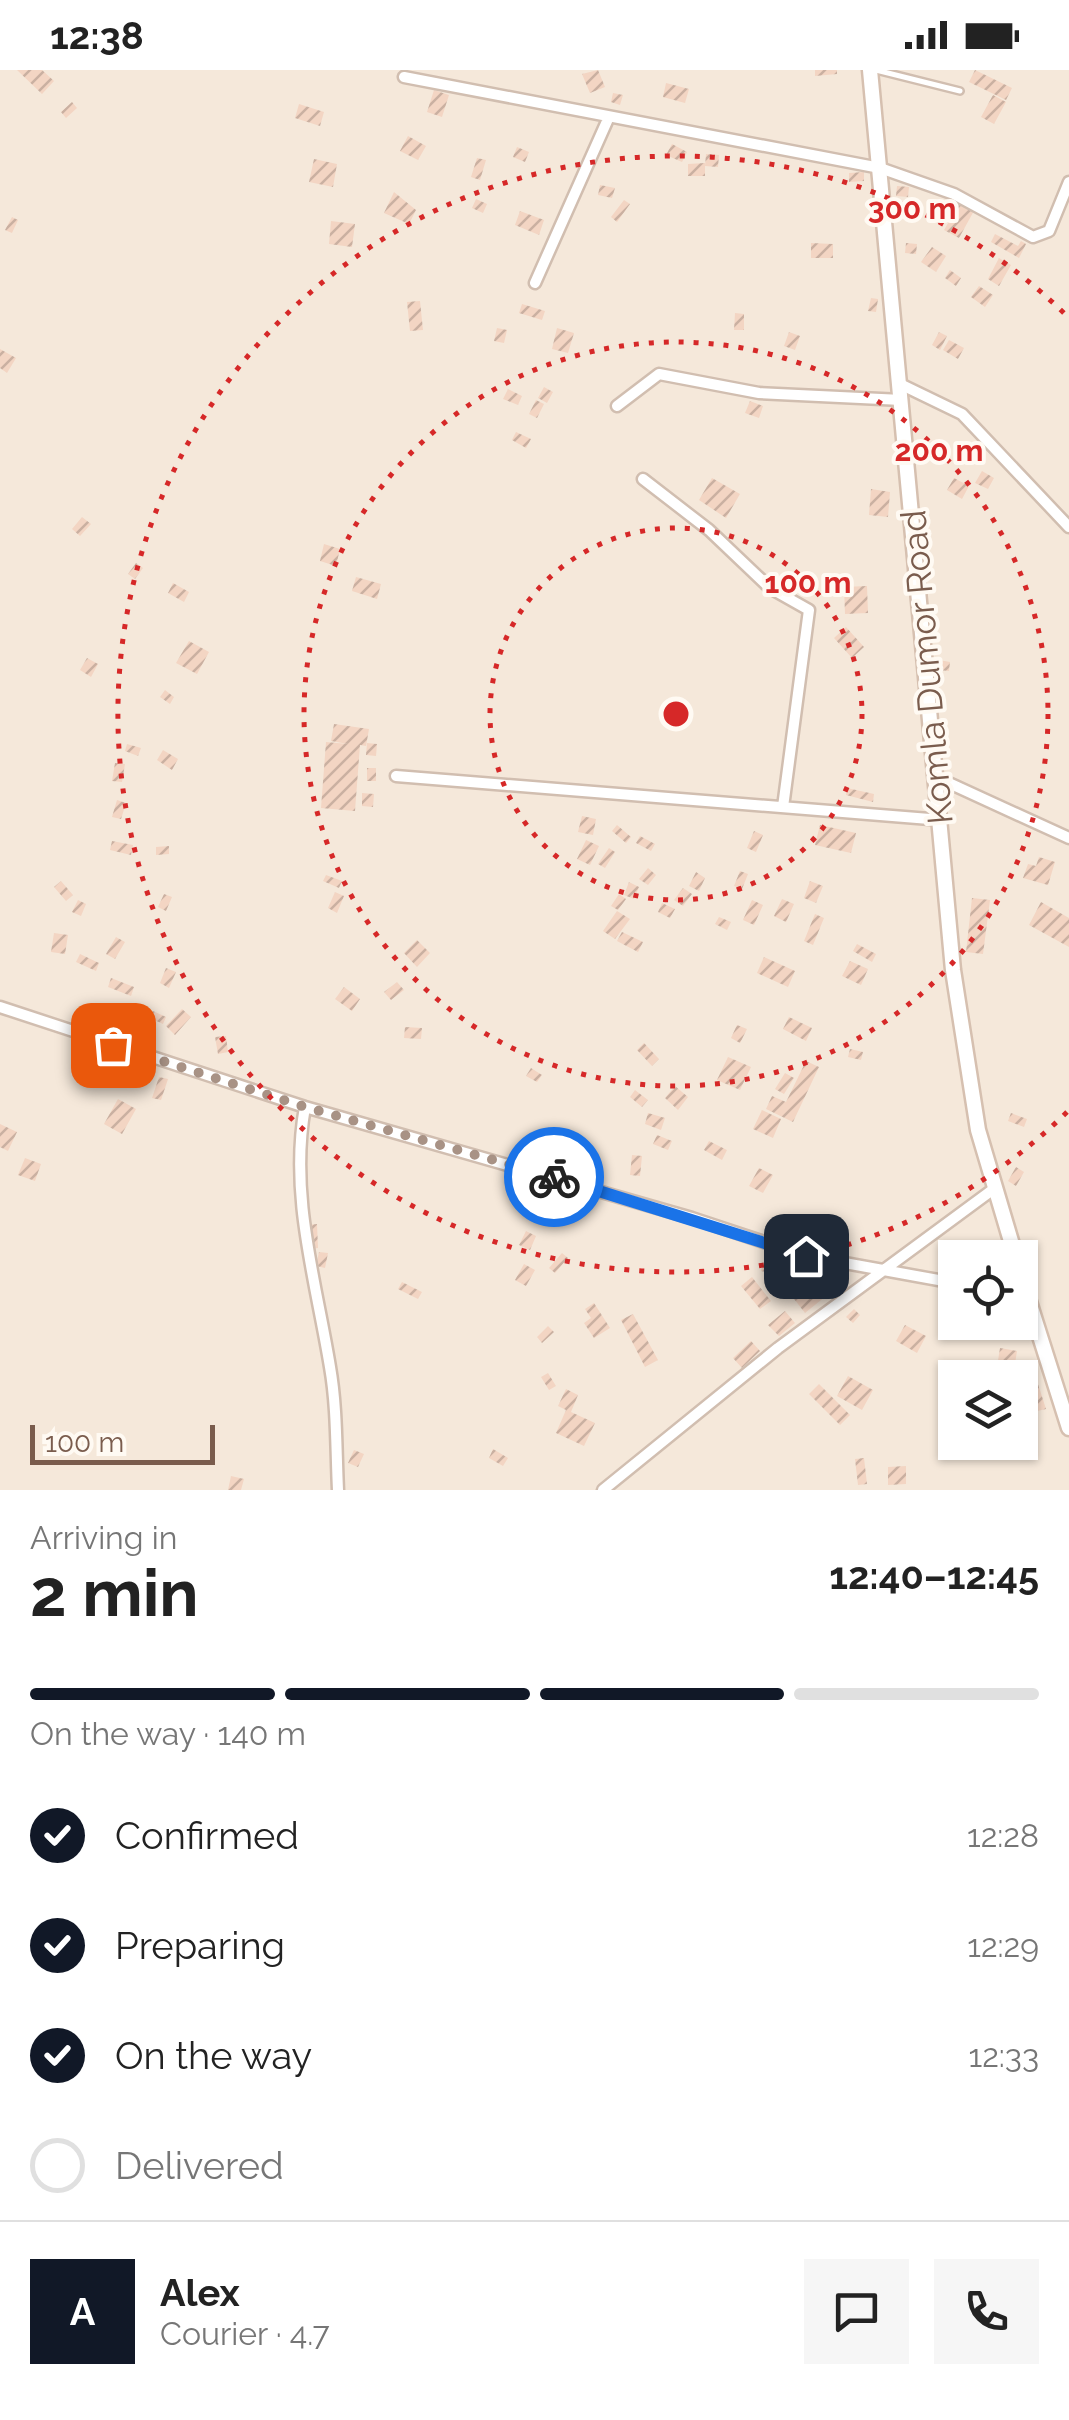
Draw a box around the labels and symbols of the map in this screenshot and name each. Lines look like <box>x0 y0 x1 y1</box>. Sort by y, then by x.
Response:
text: 300 m <box>868 191 956 226</box>
text: 200 m <box>895 433 983 468</box>
street label: Komla Dumor Road <box>892 508 961 826</box>
text: 100 m <box>765 565 851 600</box>
centre of rings <box>658 696 694 732</box>
pin <box>71 1003 156 1088</box>
courier <box>504 1127 604 1227</box>
pin <box>764 1214 849 1299</box>
scale bar <box>30 1420 215 1464</box>

